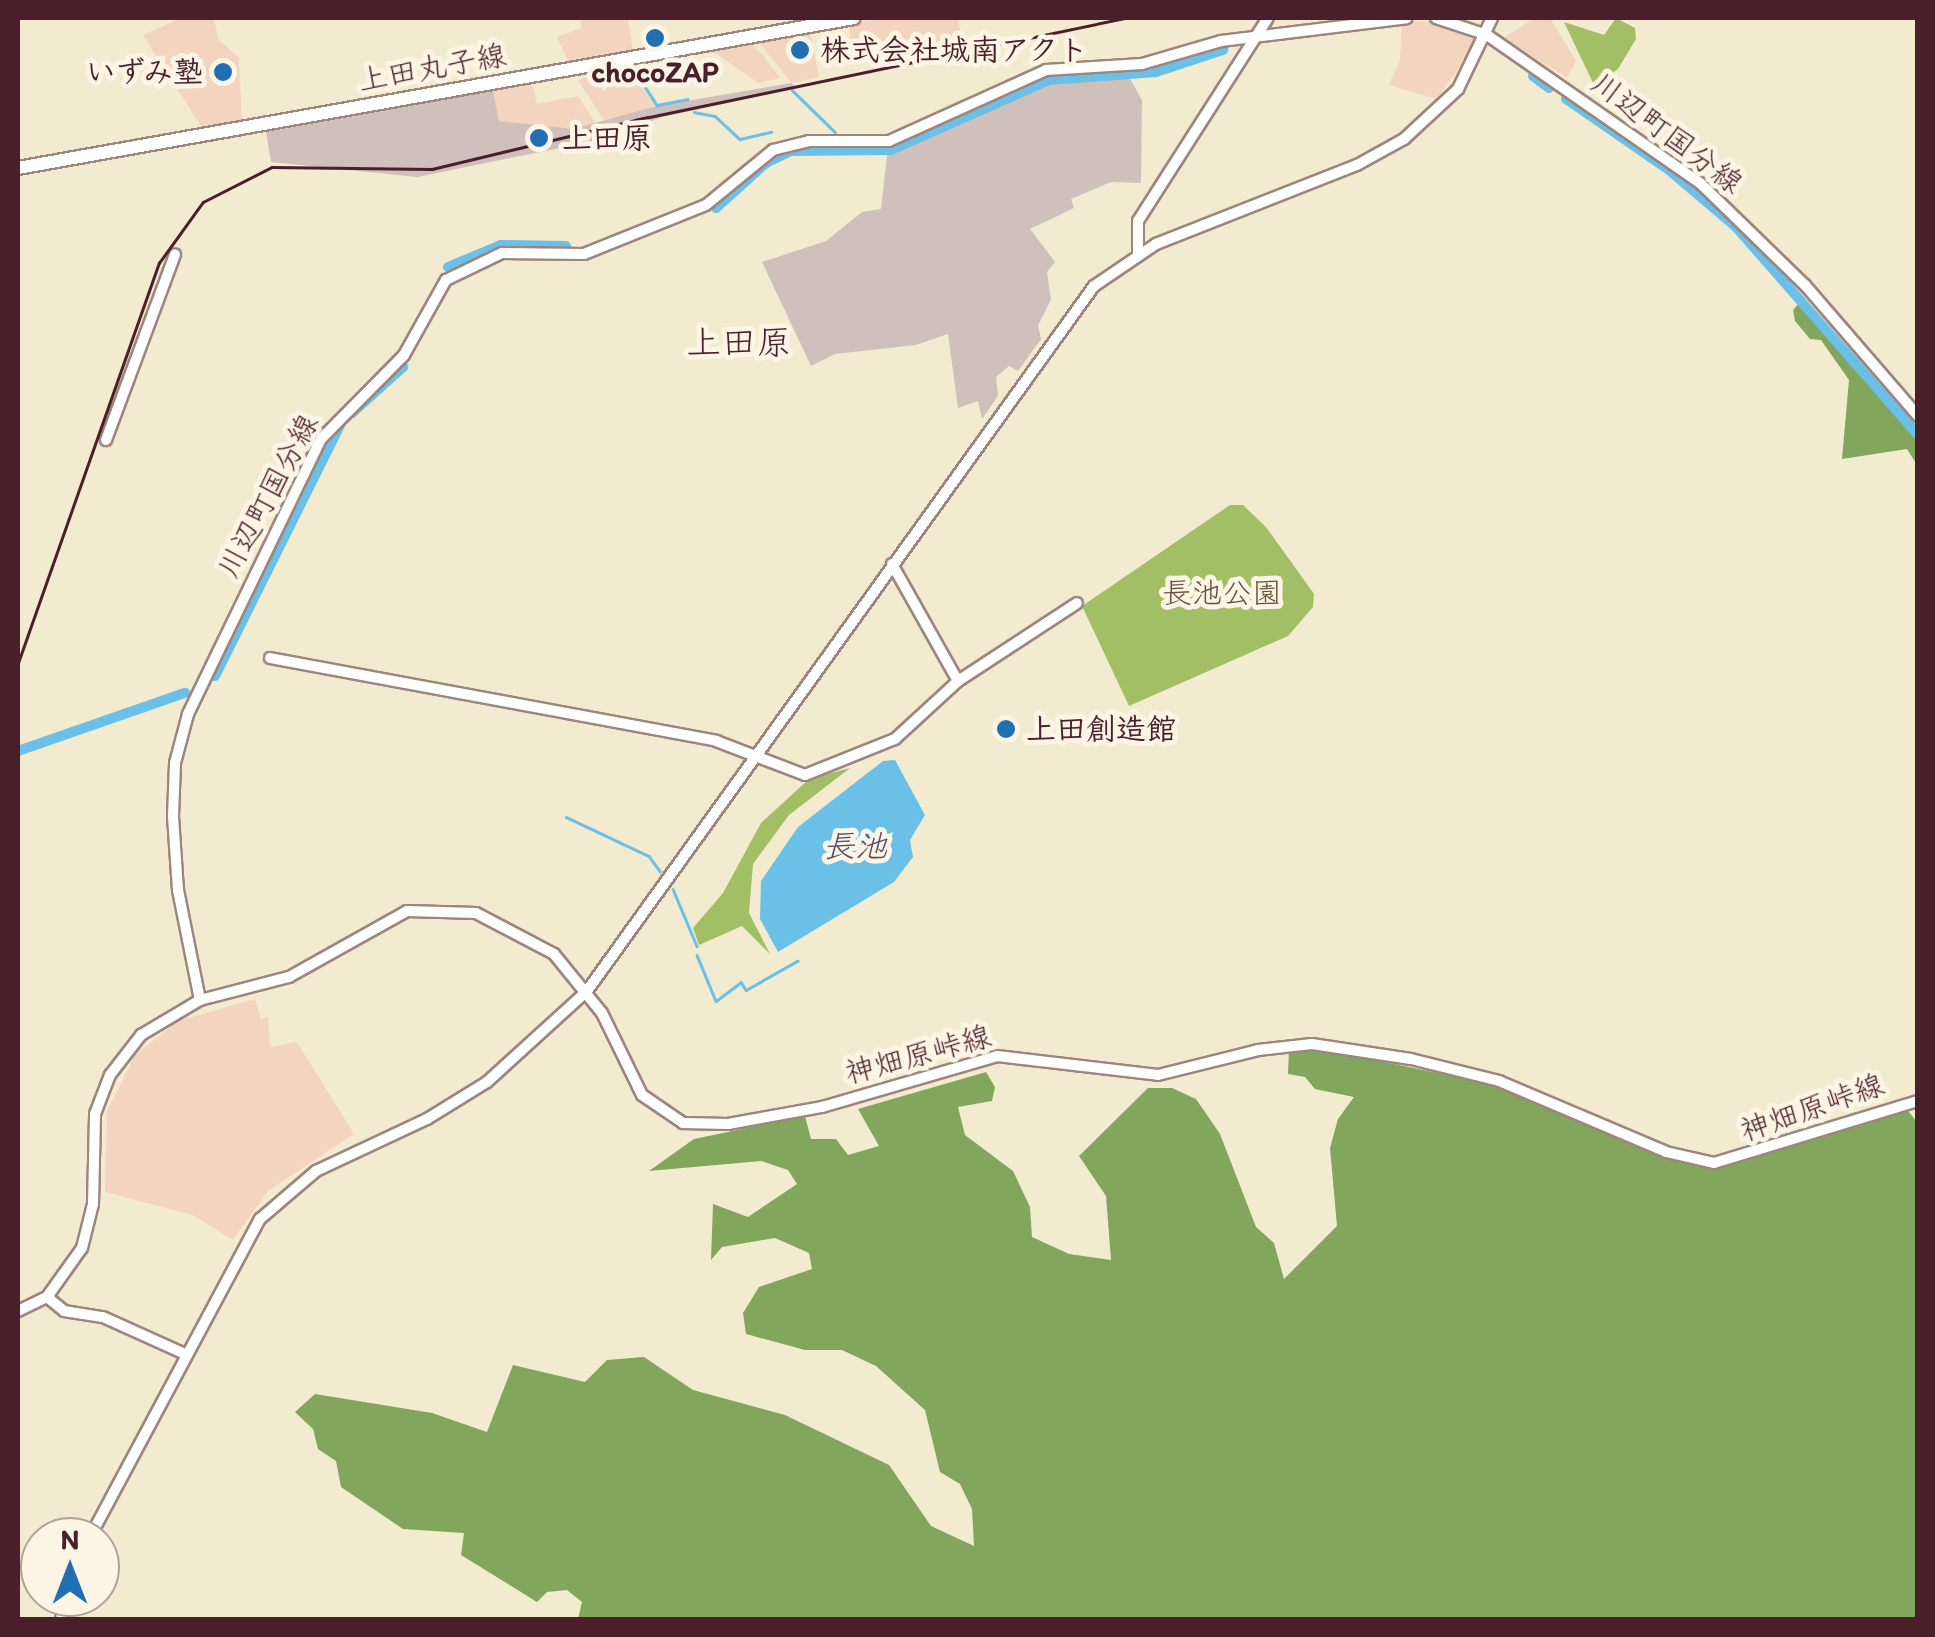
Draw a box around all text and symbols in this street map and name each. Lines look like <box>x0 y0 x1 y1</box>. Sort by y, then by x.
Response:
marker: chocoZAP <box>644 27 666 49</box>
place label: 株式会社城南アクト <box>820 32 1090 68</box>
street label: 上田丸子線 <box>355 37 509 99</box>
marker: 株式会社城南アクト <box>789 39 811 61</box>
place label: いずみ塾 <box>83 54 203 90</box>
place label: chocoZAP <box>591 54 719 90</box>
marker: いずみ塾 <box>212 61 234 83</box>
street label: 川辺町国分線 <box>1584 64 1750 202</box>
place label: 上田原 <box>562 120 652 156</box>
marker: 上田原 <box>526 125 552 151</box>
district label: 上田原 <box>687 321 791 363</box>
street label: 川辺町国分線 <box>210 408 326 584</box>
park label: 長池公園 <box>1162 575 1282 611</box>
place label: 上田創造館 <box>1026 711 1176 747</box>
marker: 上田創造館 <box>995 718 1017 740</box>
water label: 長池 <box>823 827 887 865</box>
street label: 神畑原峠線 <box>841 1018 995 1092</box>
street label: 神畑原峠線 <box>1735 1067 1889 1149</box>
north arrow <box>20 1517 120 1617</box>
text: N <box>61 1522 79 1556</box>

